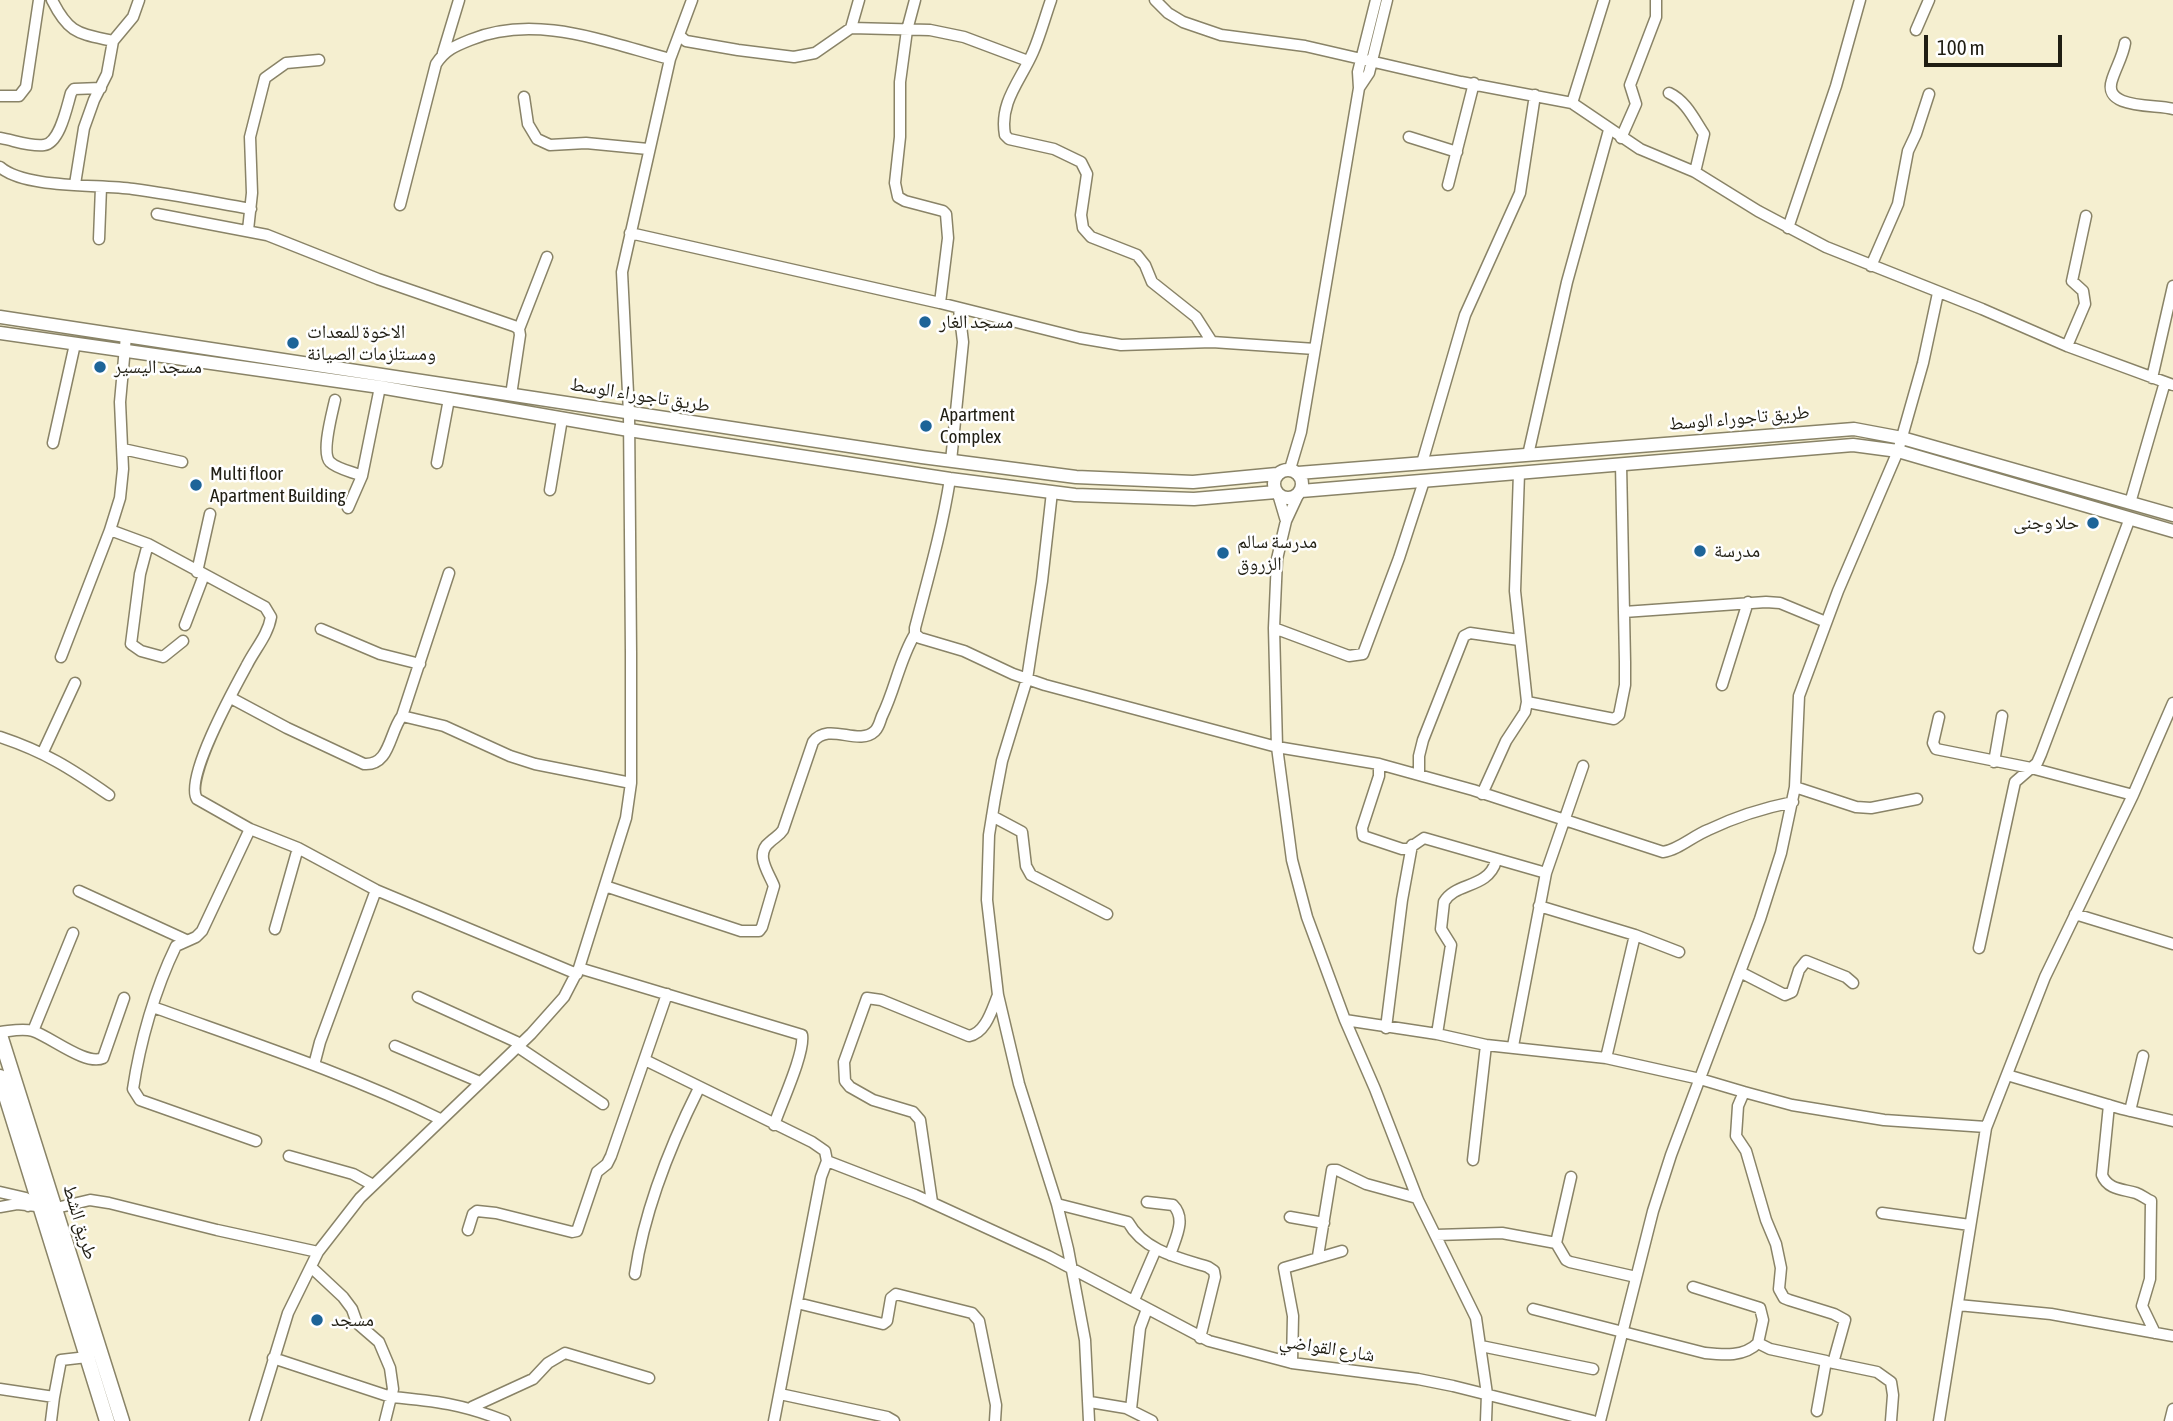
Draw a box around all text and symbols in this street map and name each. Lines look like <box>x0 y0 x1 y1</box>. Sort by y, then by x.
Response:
scale bar <box>1928 21 2066 65</box>
text: 100 m <box>1937 35 1985 59</box>
place label: مسجد الغار <box>939 311 1013 333</box>
marker: مسجد الغار <box>917 314 933 330</box>
place label: الاخوة للمعدات ومستلزمات الصيانة <box>307 321 436 365</box>
marker: الاخوة للمعدات ومستلزمات الصيانة <box>285 335 301 351</box>
place label: مسجد اليسير <box>114 356 202 378</box>
marker: مسجد اليسير <box>92 359 108 375</box>
street label: طريق تاجوراء الوسط <box>568 373 712 417</box>
street label: طريق تاجوراء الوسط <box>1668 400 1810 436</box>
place label: Apartment Complex <box>940 404 1015 448</box>
marker: Apartment Complex <box>918 418 934 434</box>
place label: Multi floor Apartment Building <box>210 463 346 507</box>
marker: Multi floor Apartment Building <box>188 477 204 493</box>
place label: حلا وجنى <box>2013 512 2079 534</box>
marker: حلا وجنى <box>2085 515 2101 531</box>
place label: مدرسة سالم الزروق <box>1237 531 1317 575</box>
place label: مدرسة <box>1714 540 1760 562</box>
marker: مدرسة <box>1692 543 1708 559</box>
marker: مدرسة سالم الزروق <box>1215 545 1231 561</box>
street label: طريق الشط <box>58 1182 102 1262</box>
place label: مسجد <box>331 1309 374 1331</box>
marker: مسجد <box>309 1312 325 1328</box>
street label: شارع القواضي <box>1278 1329 1376 1367</box>

